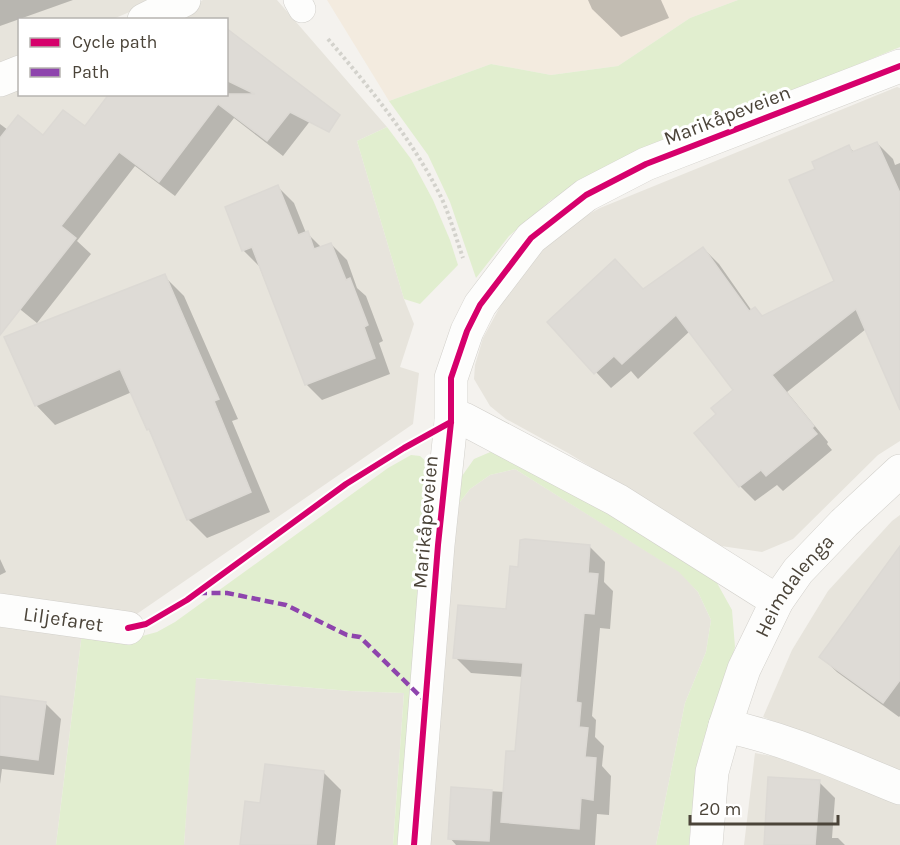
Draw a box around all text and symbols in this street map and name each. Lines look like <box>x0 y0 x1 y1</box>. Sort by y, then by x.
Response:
legend <box>18 18 228 96</box>
text: Cycle path <box>72 31 157 53</box>
text: Path <box>72 61 110 83</box>
street label: Marikåpeveien <box>661 81 794 150</box>
street label: Marikåpeveien <box>408 454 443 590</box>
street label: Heimdalenga <box>750 530 839 641</box>
street label: Liljefaret <box>22 602 105 636</box>
scale bar <box>690 788 838 826</box>
text: 20 m <box>699 798 741 820</box>

